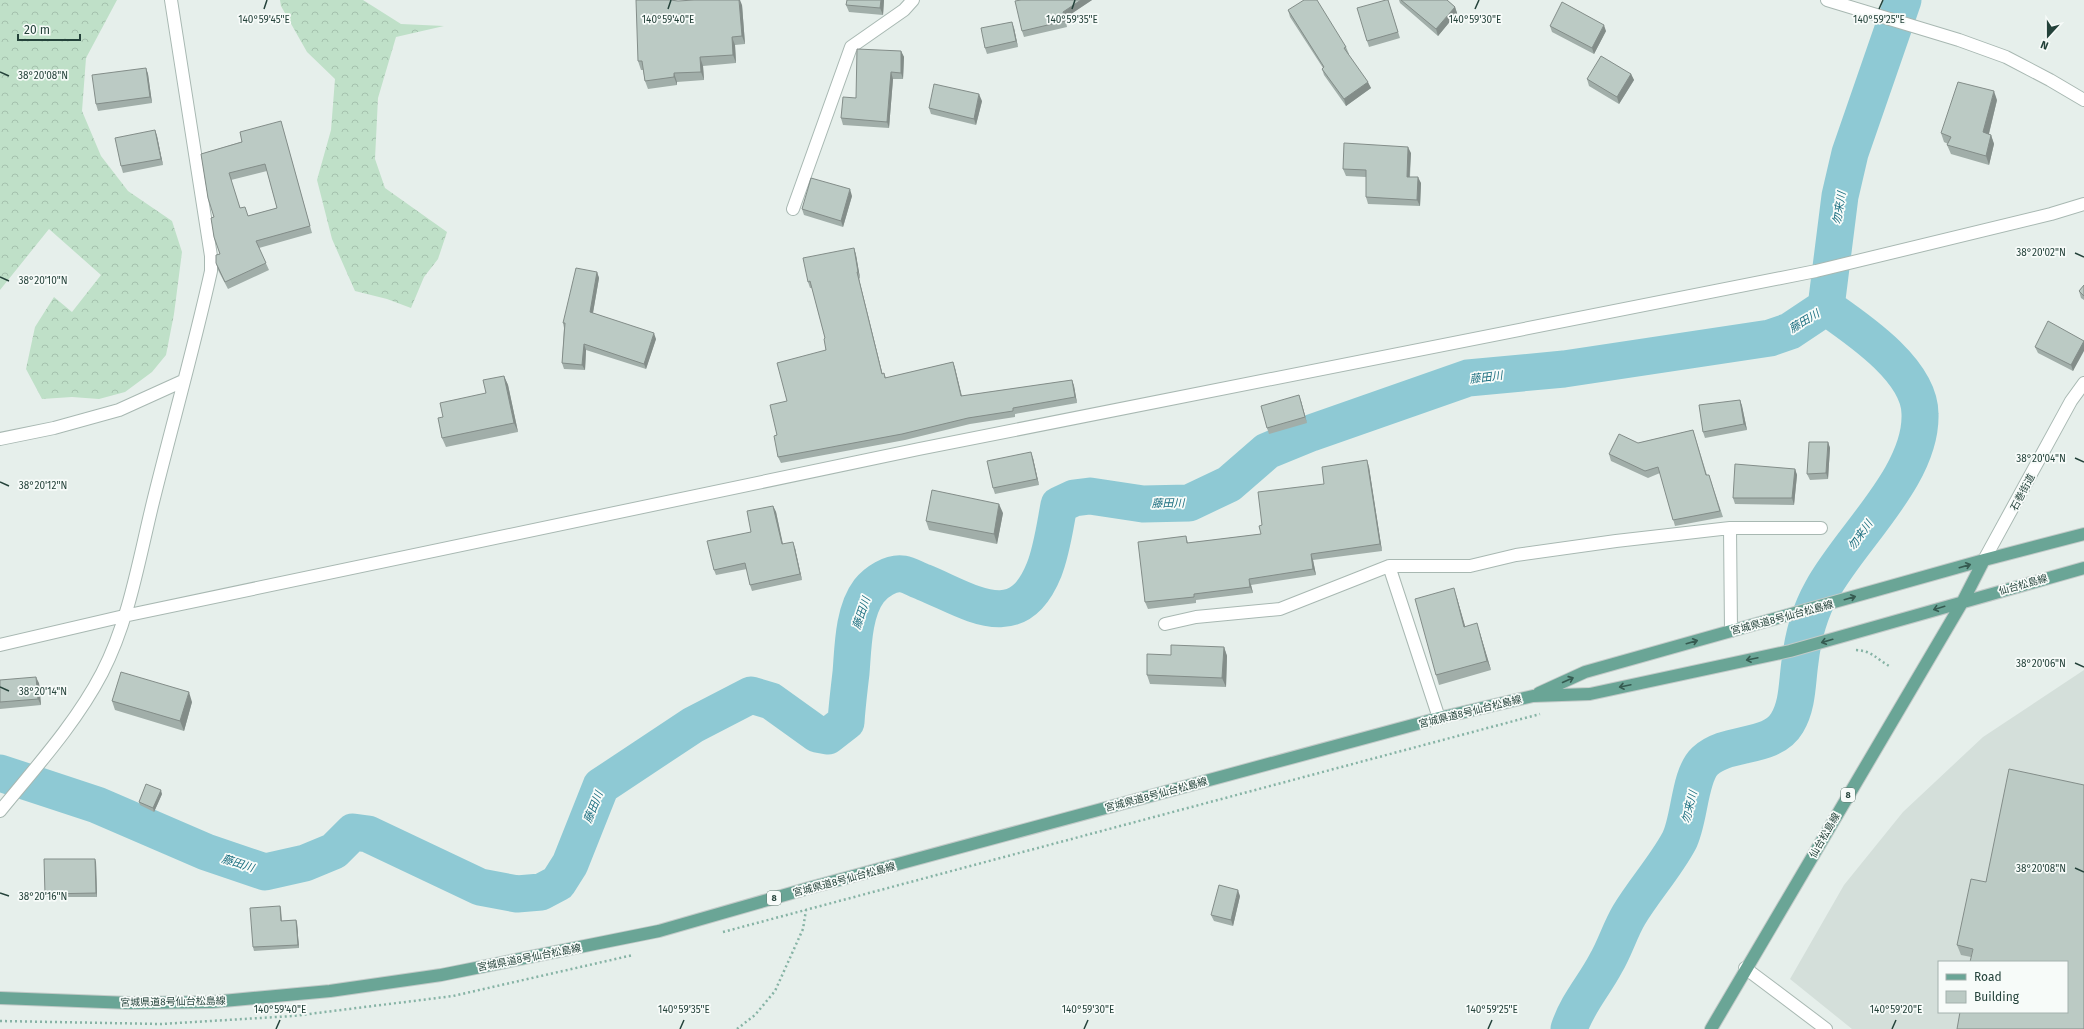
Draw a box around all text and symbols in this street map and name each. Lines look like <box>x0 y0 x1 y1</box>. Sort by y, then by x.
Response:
text: 140°59'45"E <box>238 14 290 26</box>
text: 140°59'40"E <box>642 14 694 26</box>
text: 140°59'35"E <box>1046 14 1098 26</box>
text: 140°59'30"E <box>1449 14 1501 26</box>
text: 140°59'25"E <box>1853 14 1905 26</box>
scale bar <box>18 16 80 42</box>
north arrow <box>2028 16 2068 56</box>
text: 20 m <box>24 23 50 37</box>
text: N <box>2039 37 2050 52</box>
text: 38°20'08"N <box>18 70 68 82</box>
water label: 勿来川 <box>1830 190 1849 225</box>
text: 38°20'02"N <box>2016 247 2066 259</box>
text: 38°20'10"N <box>19 275 67 287</box>
water label: 藤田川 <box>1787 307 1823 335</box>
water label: 藤田川 <box>1469 369 1504 386</box>
text: 38°20'04"N <box>2016 453 2066 465</box>
street label: 石巻街道 <box>2008 472 2038 513</box>
text: 38°20'12"N <box>19 480 67 492</box>
water label: 藤田川 <box>1151 497 1186 510</box>
water label: 勿来川 <box>1846 517 1876 553</box>
one-way arrow <box>1958 562 1971 569</box>
street label: 仙台松島線 <box>1998 572 2049 598</box>
one-way arrow <box>1843 594 1856 601</box>
water label: 藤田川 <box>850 595 873 631</box>
street label: 宮城県道8号仙台松島線 <box>1730 599 1835 637</box>
one-way arrow <box>1932 605 1945 612</box>
one-way arrow <box>1685 638 1698 645</box>
one-way arrow <box>1820 638 1833 645</box>
one-way arrow <box>1746 656 1759 664</box>
text: 38°20'06"N <box>2016 658 2066 670</box>
one-way arrow <box>1562 676 1574 683</box>
one-way arrow <box>1619 683 1632 691</box>
text: 38°20'14"N <box>19 686 67 698</box>
street label: 宮城県道8号仙台松島線 <box>1418 693 1523 731</box>
street label: 宮城県道8号仙台松島線 <box>1104 776 1209 814</box>
road number: 8 <box>1841 788 1855 802</box>
water label: 藤田川 <box>581 789 606 825</box>
water label: 勿来川 <box>1679 789 1700 825</box>
street label: 仙台松島線 <box>1807 811 1843 860</box>
water label: 藤田川 <box>220 852 256 875</box>
street label: 宮城県道8号仙台松島線 <box>792 861 897 899</box>
text: 38°20'08"N <box>2016 863 2066 875</box>
text: 38°20'16"N <box>19 891 67 903</box>
road number: 8 <box>767 891 781 905</box>
street label: 宮城県道8号仙台松島線 <box>476 942 582 974</box>
legend <box>1938 961 2068 1013</box>
text: Road <box>1974 970 2002 984</box>
text: Building <box>1974 990 2020 1004</box>
street label: 宮城県道8号仙台松島線 <box>120 995 226 1009</box>
text: 140°59'40"E <box>254 1004 306 1016</box>
text: 140°59'35"E <box>658 1004 710 1016</box>
text: 140°59'30"E <box>1062 1004 1114 1016</box>
text: 140°59'25"E <box>1466 1004 1518 1016</box>
text: 140°59'20"E <box>1870 1004 1922 1016</box>

